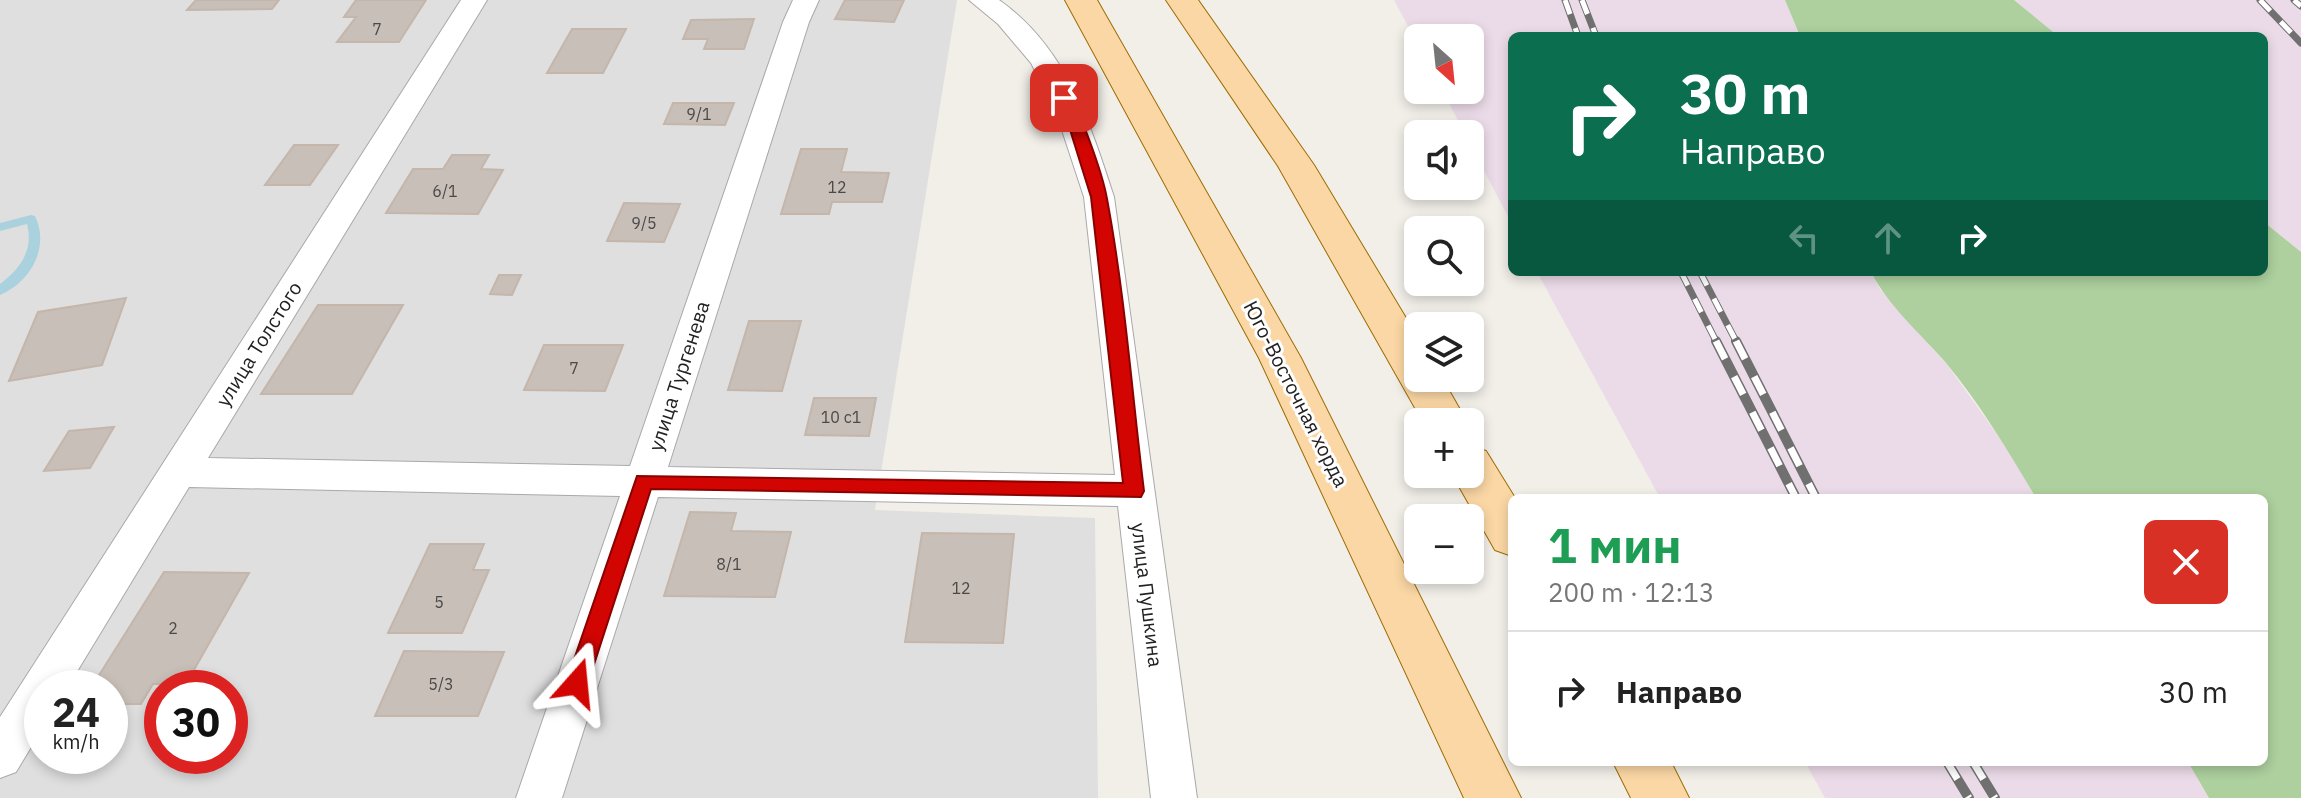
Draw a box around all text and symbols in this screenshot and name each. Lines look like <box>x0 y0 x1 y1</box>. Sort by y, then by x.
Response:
house number: 7 <box>372 19 382 39</box>
north arrow <box>1404 24 1484 104</box>
map controls <box>1404 24 1484 584</box>
text: 30 m <box>1680 57 1810 129</box>
pin <box>1030 64 1098 132</box>
icon: right <box>1548 64 1652 168</box>
icon: arrive <box>1042 76 1086 120</box>
house number: 9/1 <box>686 104 712 124</box>
button: sound <box>1404 120 1484 200</box>
text: Направо <box>1680 127 1826 174</box>
house number: 12 <box>827 177 847 197</box>
house number: 6/1 <box>432 181 458 201</box>
house number: 9/5 <box>631 213 657 233</box>
button: search <box>1404 216 1484 296</box>
icon: left <box>1782 216 1826 260</box>
icon: ahead <box>1866 216 1910 260</box>
icon: right <box>1950 216 1994 260</box>
street label: улица Толстого <box>209 276 308 411</box>
street label: Юго-Восточная хорда <box>1238 296 1355 492</box>
street label: улица Тургенева <box>642 297 716 454</box>
button: layers <box>1404 312 1484 392</box>
house number: 7 <box>569 358 579 378</box>
house number: 10 с1 <box>821 407 861 427</box>
button: + <box>1404 408 1484 488</box>
button: − <box>1404 504 1484 584</box>
text: 1 мин <box>1548 514 1682 576</box>
button: close <box>2144 520 2228 604</box>
street label: улица Пушкина <box>1125 521 1170 669</box>
house number: 8/1 <box>716 554 742 574</box>
text: 200 m · 12:13 <box>1548 575 1714 609</box>
house number: 12 <box>951 578 971 598</box>
house number: 5 <box>434 592 444 612</box>
house number: 2 <box>168 618 178 638</box>
position arrow <box>535 641 619 725</box>
icon: right <box>1548 669 1592 713</box>
speed limit sign: 30 <box>144 670 248 774</box>
text: Направо <box>1616 672 1742 711</box>
text: 30 m <box>2159 672 2228 711</box>
house number: 5/3 <box>428 674 454 694</box>
text: 24 <box>52 686 100 738</box>
text: km/h <box>52 728 100 755</box>

